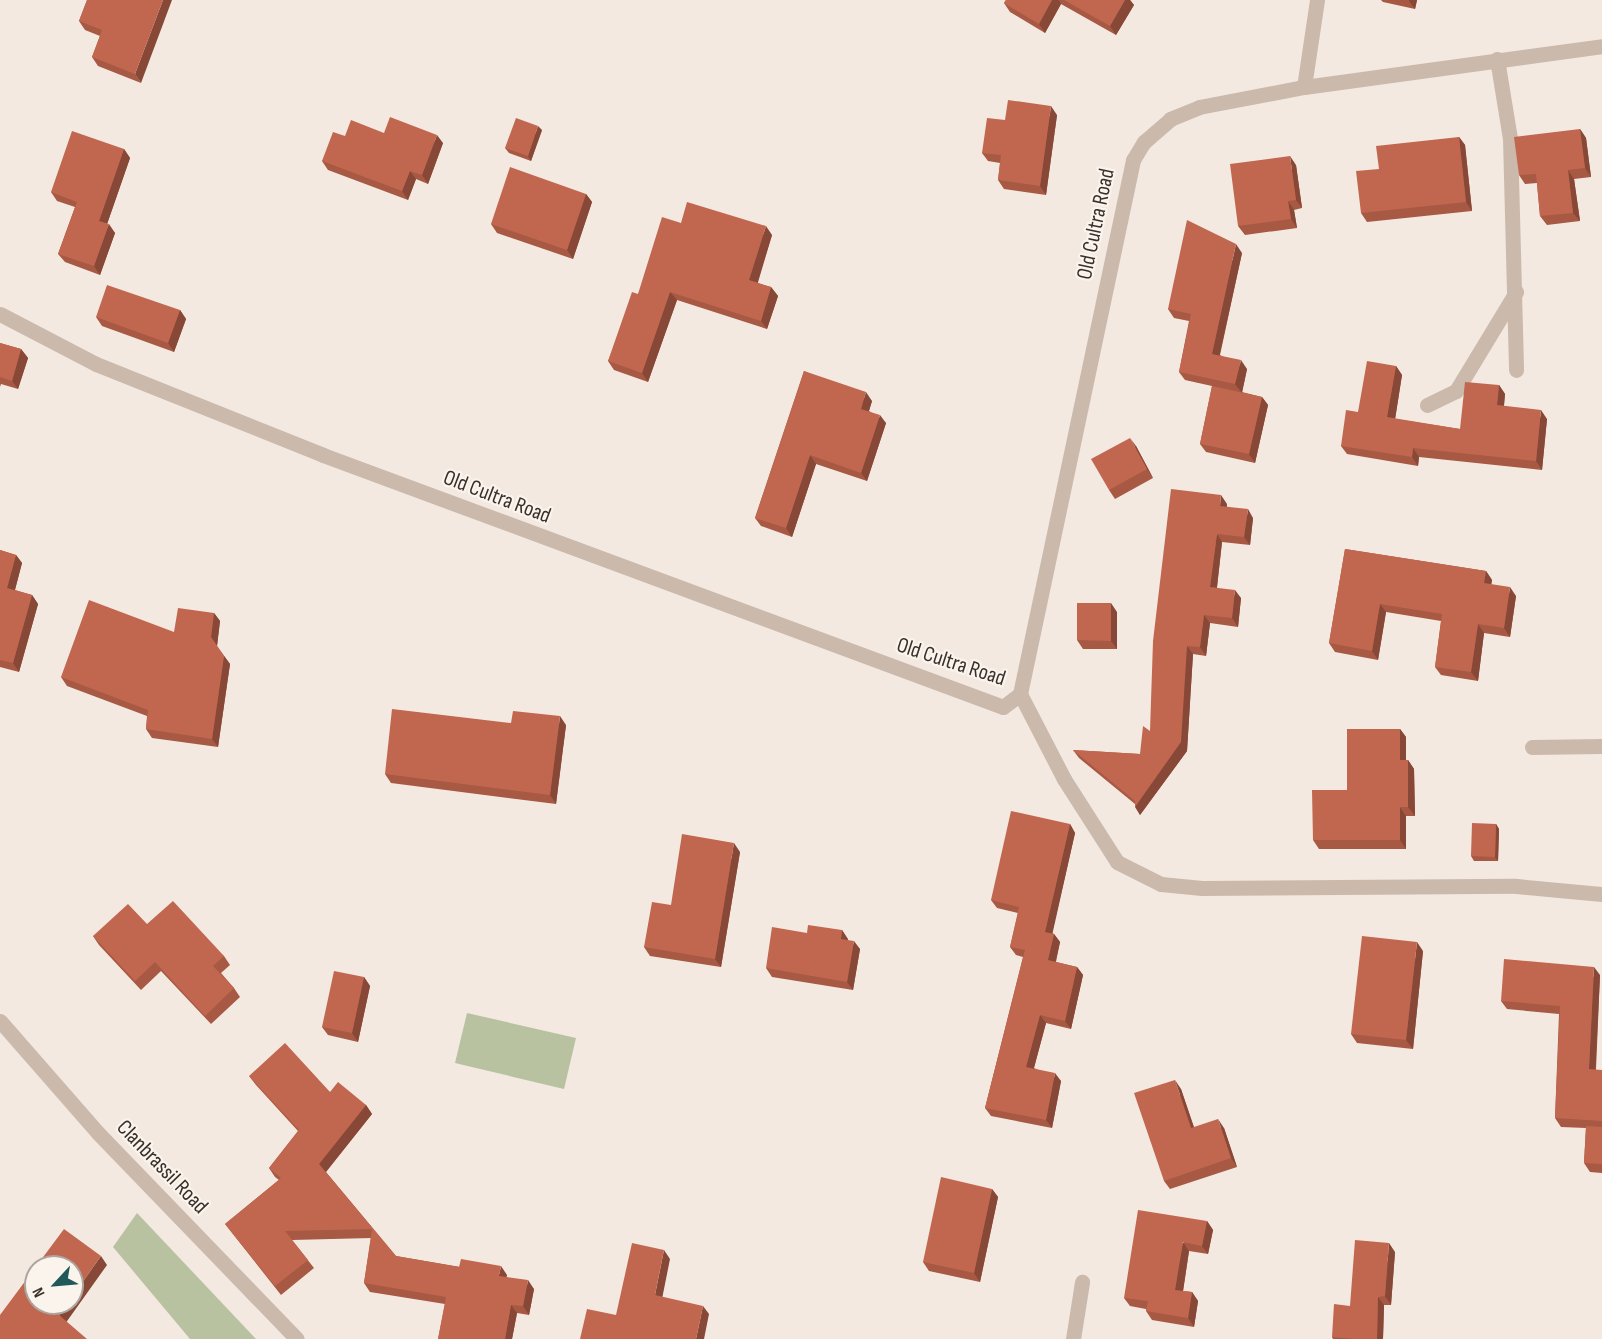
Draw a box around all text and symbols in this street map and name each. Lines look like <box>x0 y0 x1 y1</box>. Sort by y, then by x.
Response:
street label: Old Cultra Road <box>1071 166 1121 282</box>
street label: Old Cultra Road <box>440 464 554 530</box>
street label: Old Cultra Road <box>893 632 1009 692</box>
street label: Clanbrassil Road <box>111 1115 213 1219</box>
north arrow <box>24 1255 84 1315</box>
text: N <box>29 1284 50 1300</box>

